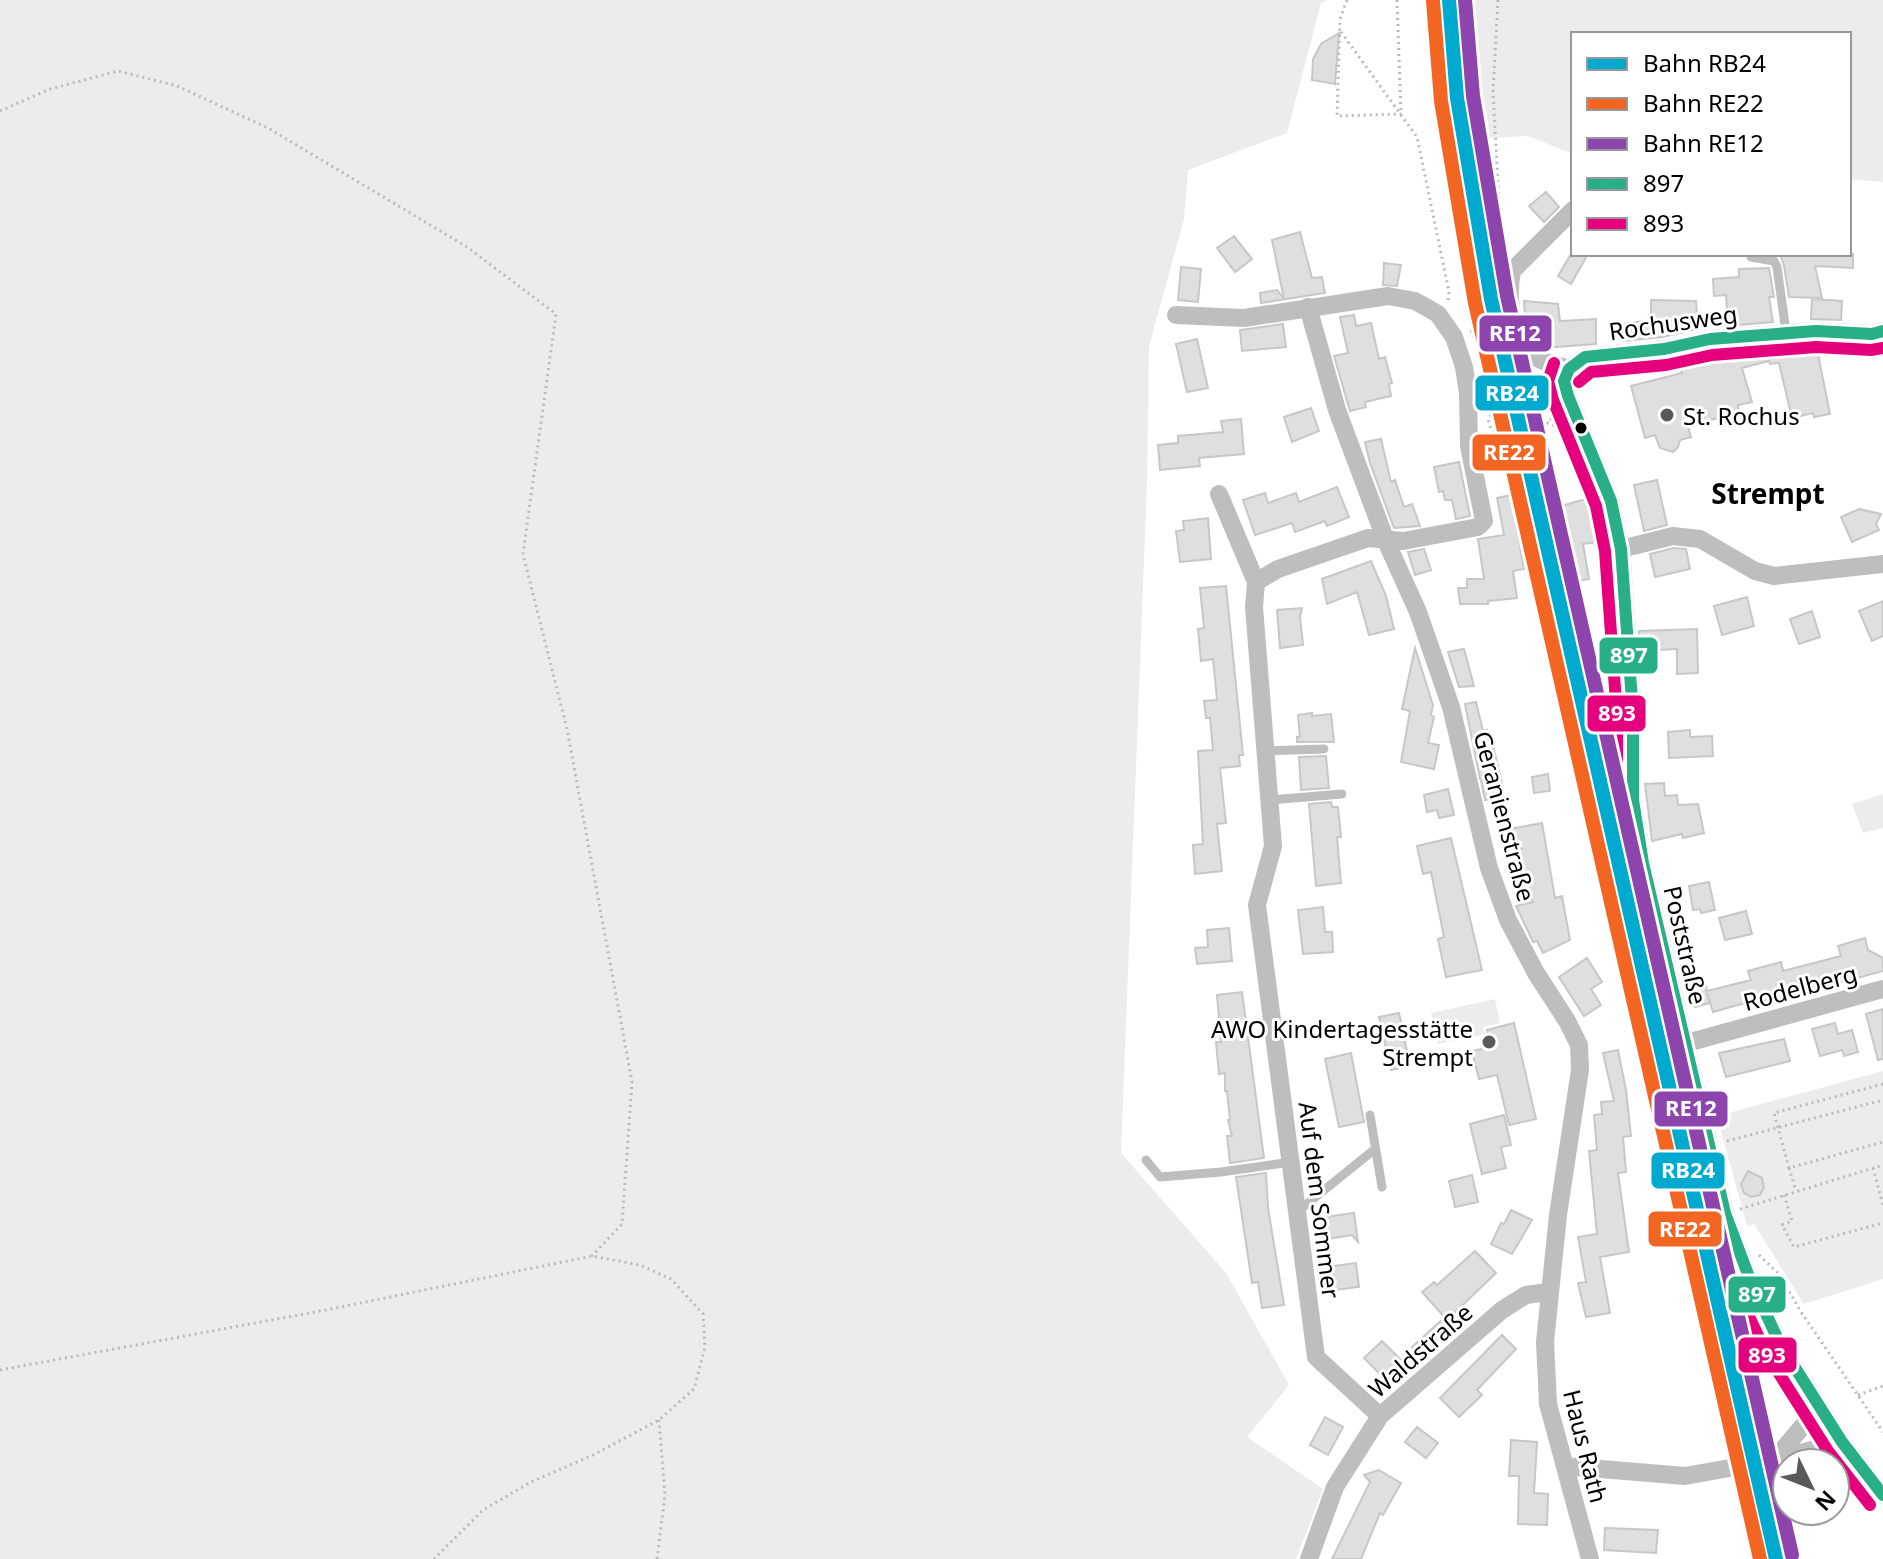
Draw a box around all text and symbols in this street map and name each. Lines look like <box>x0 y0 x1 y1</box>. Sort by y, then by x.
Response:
legend <box>1571 32 1851 256</box>
text: Bahn RB24 <box>1643 46 1766 79</box>
text: Bahn RE22 <box>1643 86 1764 119</box>
text: Bahn RE12 <box>1643 126 1764 159</box>
text: 897 <box>1643 166 1684 199</box>
text: 893 <box>1643 206 1684 239</box>
street label: Rochusweg <box>1607 297 1739 347</box>
line badge: RE12 <box>1478 314 1553 353</box>
text: RE12 <box>1489 317 1541 347</box>
line badge: RB24 <box>1474 374 1550 412</box>
text: RB24 <box>1485 377 1540 407</box>
place label: St. Rochus <box>1683 399 1800 432</box>
marker: St. Rochus <box>1658 406 1676 424</box>
unlabelled marker <box>1573 420 1589 436</box>
line badge: RE22 <box>1471 433 1547 472</box>
text: RE22 <box>1483 436 1535 466</box>
district label: Strempt <box>1711 474 1825 512</box>
line badge: 897 <box>1598 636 1659 675</box>
text: 897 <box>1610 639 1648 669</box>
line badge: 893 <box>1586 694 1647 733</box>
text: 893 <box>1598 697 1636 727</box>
street label: Geranienstraße <box>1466 727 1544 905</box>
street label: Poststraße <box>1656 882 1716 1008</box>
street label: Rodelberg <box>1739 956 1861 1018</box>
place label: AWO Kindertagesstätte Strempt <box>1211 1012 1473 1073</box>
marker: AWO Kindertagesstätte Strempt <box>1480 1033 1498 1051</box>
line badge: RE12 <box>1653 1090 1729 1128</box>
text: RE12 <box>1665 1092 1717 1122</box>
street label: Auf dem Sommer <box>1292 1100 1348 1300</box>
line badge: RB24 <box>1650 1151 1726 1190</box>
text: RB24 <box>1661 1154 1716 1184</box>
line badge: RE22 <box>1647 1210 1723 1248</box>
text: RE22 <box>1659 1213 1711 1243</box>
line badge: 897 <box>1727 1275 1787 1314</box>
text: 897 <box>1738 1278 1776 1308</box>
street label: Waldstraße <box>1361 1296 1479 1404</box>
line badge: 893 <box>1737 1336 1798 1374</box>
text: 893 <box>1748 1339 1786 1369</box>
street label: Haus Rath <box>1556 1386 1616 1506</box>
north arrow <box>1771 1447 1851 1527</box>
text: N <box>1809 1485 1843 1518</box>

